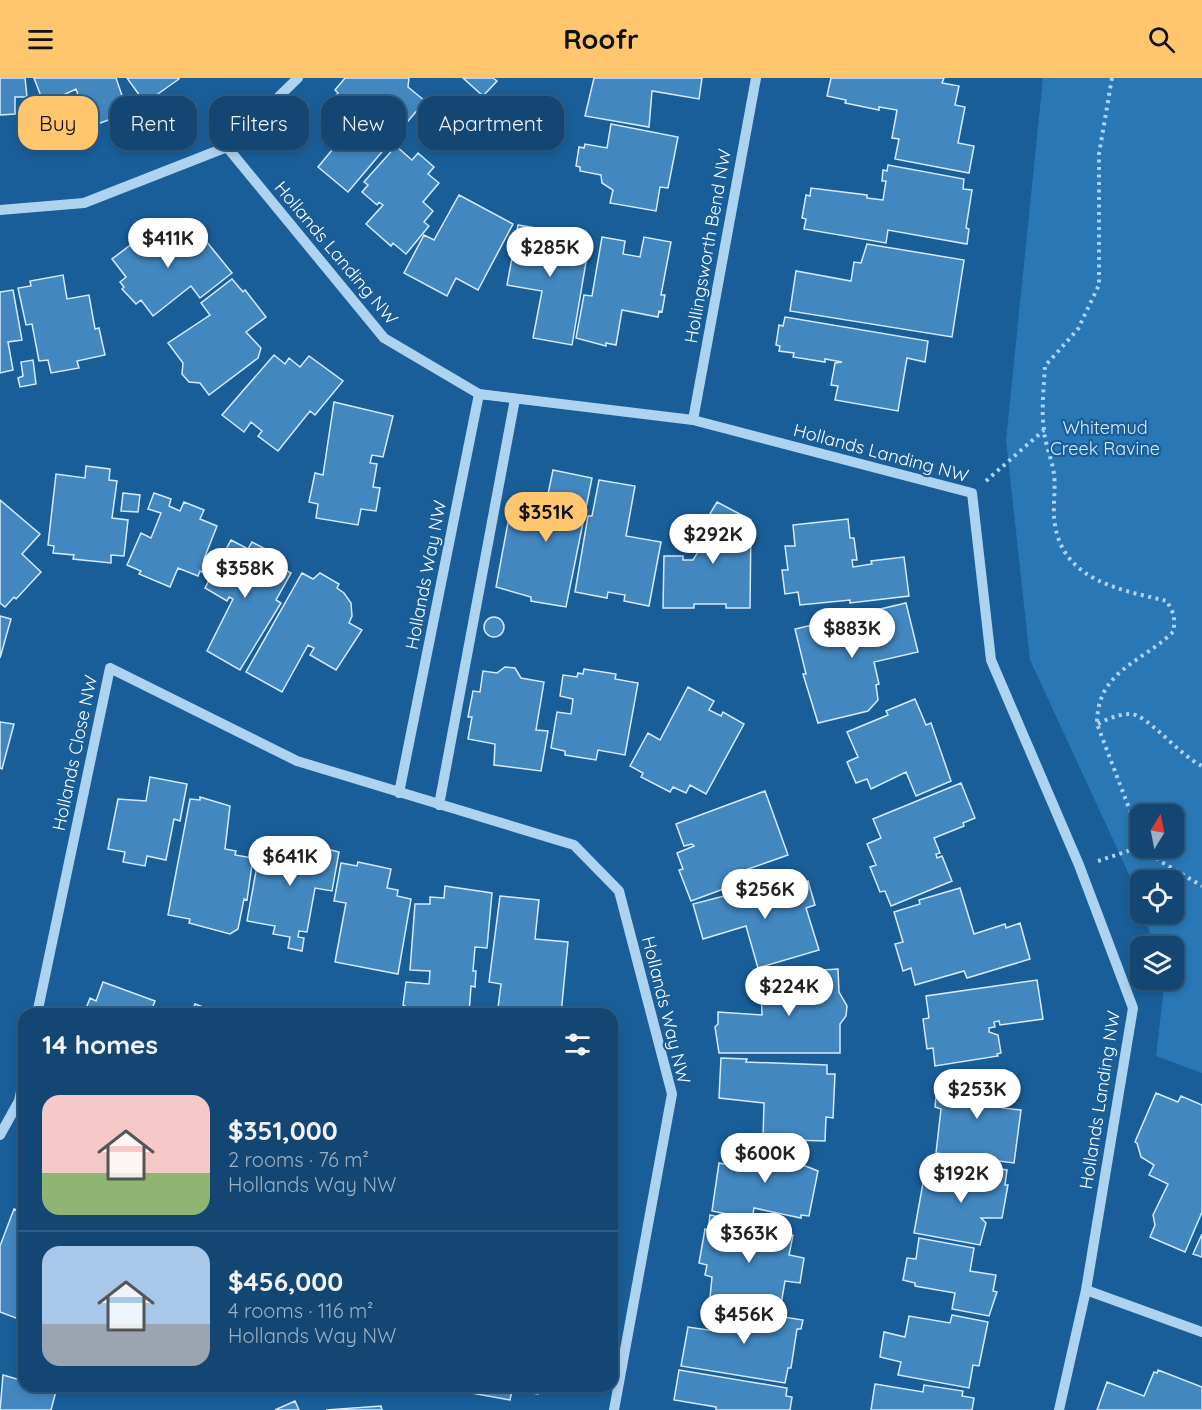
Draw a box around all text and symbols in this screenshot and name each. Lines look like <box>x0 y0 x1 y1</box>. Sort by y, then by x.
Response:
text: Roofr <box>563 22 639 56</box>
icon: menu <box>24 23 57 56</box>
icon: search <box>1145 23 1178 56</box>
chip: Buy <box>18 96 98 150</box>
chip: Rent <box>110 96 197 150</box>
chip: Filters <box>209 96 309 150</box>
chip: New <box>321 96 406 150</box>
chip: Apartment <box>418 96 564 150</box>
street label: Hollingsworth Bend NW <box>679 147 736 345</box>
street label: Hollands Landing NW <box>270 176 403 329</box>
pin: $411K <box>126 218 210 269</box>
text: $411K <box>142 225 194 250</box>
pin: $285K <box>508 227 592 278</box>
text: $285K <box>521 234 579 259</box>
park label: Whitemud Creek Ravine <box>1050 416 1160 460</box>
street label: Hollands Landing NW <box>791 418 971 487</box>
pin: $351K <box>504 492 588 543</box>
street label: Hollands Way NW <box>400 498 451 651</box>
text: $351K <box>518 499 574 524</box>
pin: $292K <box>671 514 755 565</box>
text: $292K <box>683 521 743 546</box>
pin: $358K <box>203 548 287 599</box>
text: $358K <box>216 555 274 580</box>
pin: $883K <box>810 608 894 659</box>
text: $883K <box>823 615 881 640</box>
street label: Hollands Close NW <box>47 673 102 833</box>
north arrow <box>1130 804 1184 858</box>
map controls <box>1130 804 1184 990</box>
pin: $641K <box>248 836 332 887</box>
text: $641K <box>262 843 318 868</box>
pin: $256K <box>723 869 807 920</box>
button: locate <box>1130 870 1184 924</box>
text: $256K <box>736 876 795 901</box>
street label: Hollands Way NW <box>637 934 696 1086</box>
button: layers <box>1130 936 1184 990</box>
pin: $224K <box>747 966 831 1017</box>
text: $224K <box>759 973 819 998</box>
street label: Hollands Landing NW <box>1074 1009 1125 1191</box>
text: 14 homes <box>42 1028 158 1061</box>
icon: filters <box>561 1028 594 1061</box>
pin: $253K <box>935 1069 1019 1120</box>
text: $253K <box>948 1076 1006 1101</box>
text: $351,000 <box>228 1114 338 1147</box>
icon: home <box>90 1119 162 1191</box>
pin: $600K <box>723 1133 807 1184</box>
text: $600K <box>735 1140 795 1165</box>
text: 2 rooms · 76 m² <box>228 1147 369 1172</box>
pin: $192K <box>919 1153 1003 1204</box>
text: $192K <box>933 1160 989 1185</box>
text: Hollands Way NW <box>228 1172 396 1197</box>
pin: $363K <box>707 1213 791 1264</box>
text: $363K <box>720 1220 778 1245</box>
text: $456,000 <box>228 1265 343 1298</box>
icon: home <box>90 1270 162 1342</box>
pin: $456K <box>702 1294 786 1345</box>
text: 4 rooms · 116 m² <box>228 1298 373 1323</box>
text: $456K <box>714 1301 774 1326</box>
text: Hollands Way NW <box>228 1323 396 1348</box>

